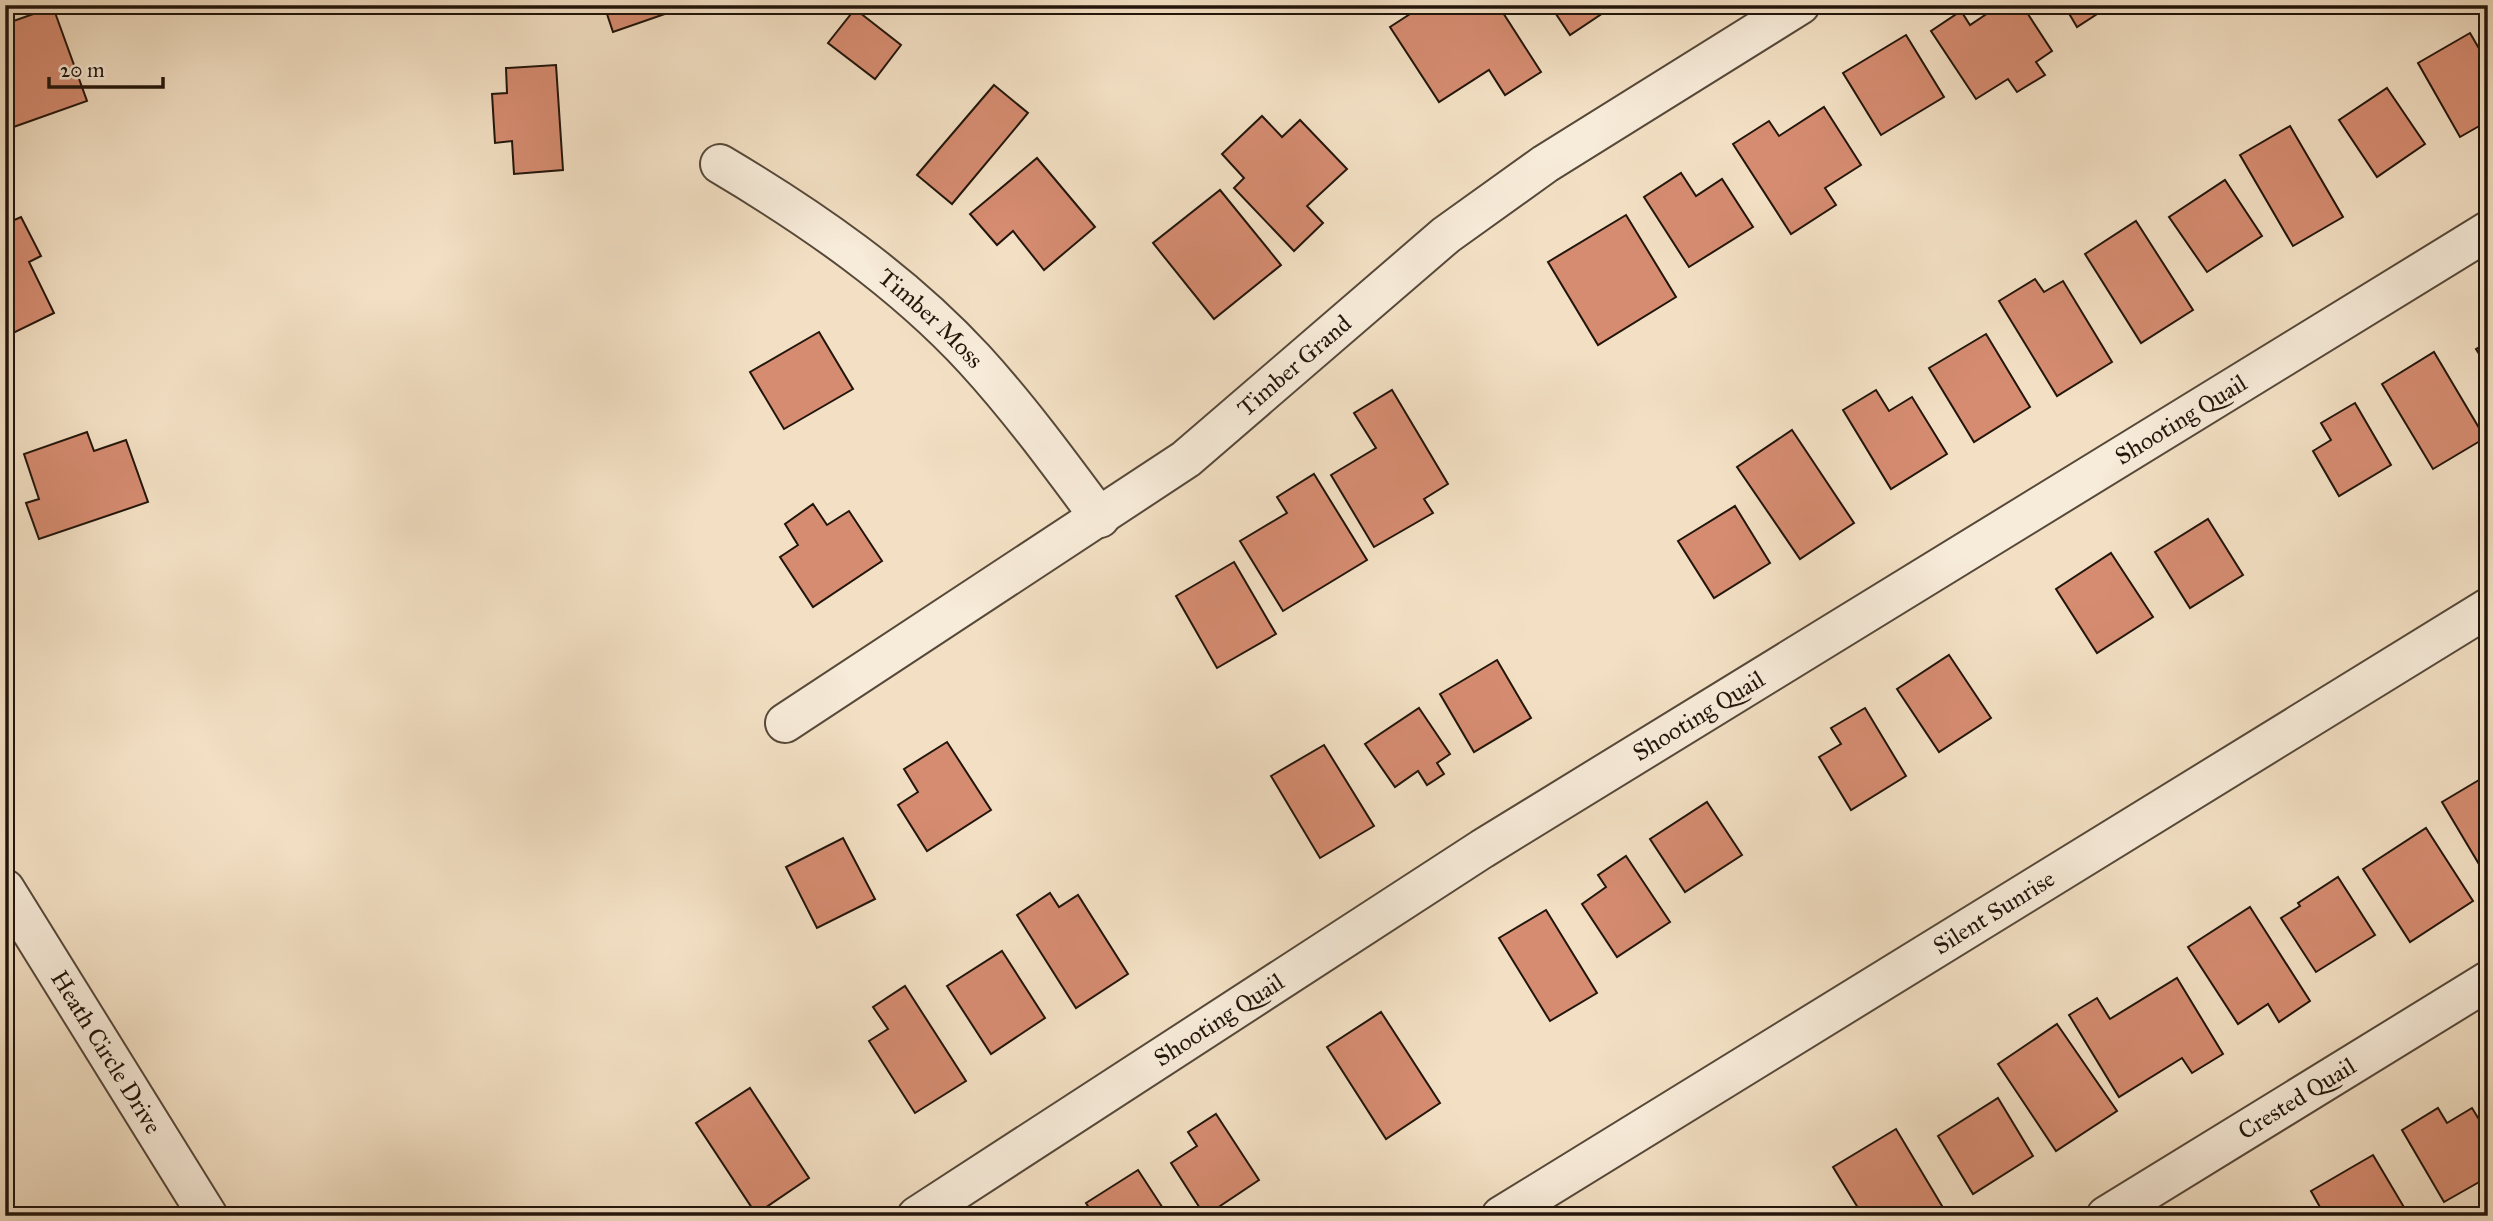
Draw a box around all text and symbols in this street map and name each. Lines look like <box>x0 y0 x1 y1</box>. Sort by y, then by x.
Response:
scale bar <box>49 46 163 90</box>
text: 20 m <box>60 57 105 83</box>
street label: Timber Moss <box>872 262 990 374</box>
street label: Timber Grand <box>1231 308 1357 423</box>
street label: Shooting Quail <box>2110 368 2253 471</box>
street label: Shooting Quail <box>1627 664 1770 768</box>
street label: Silent Sunrise <box>1928 864 2060 961</box>
street label: Heath Circle Drive <box>44 965 168 1139</box>
street label: Shooting Quail <box>1148 966 1290 1073</box>
street label: Crested Quail <box>2232 1051 2362 1146</box>

